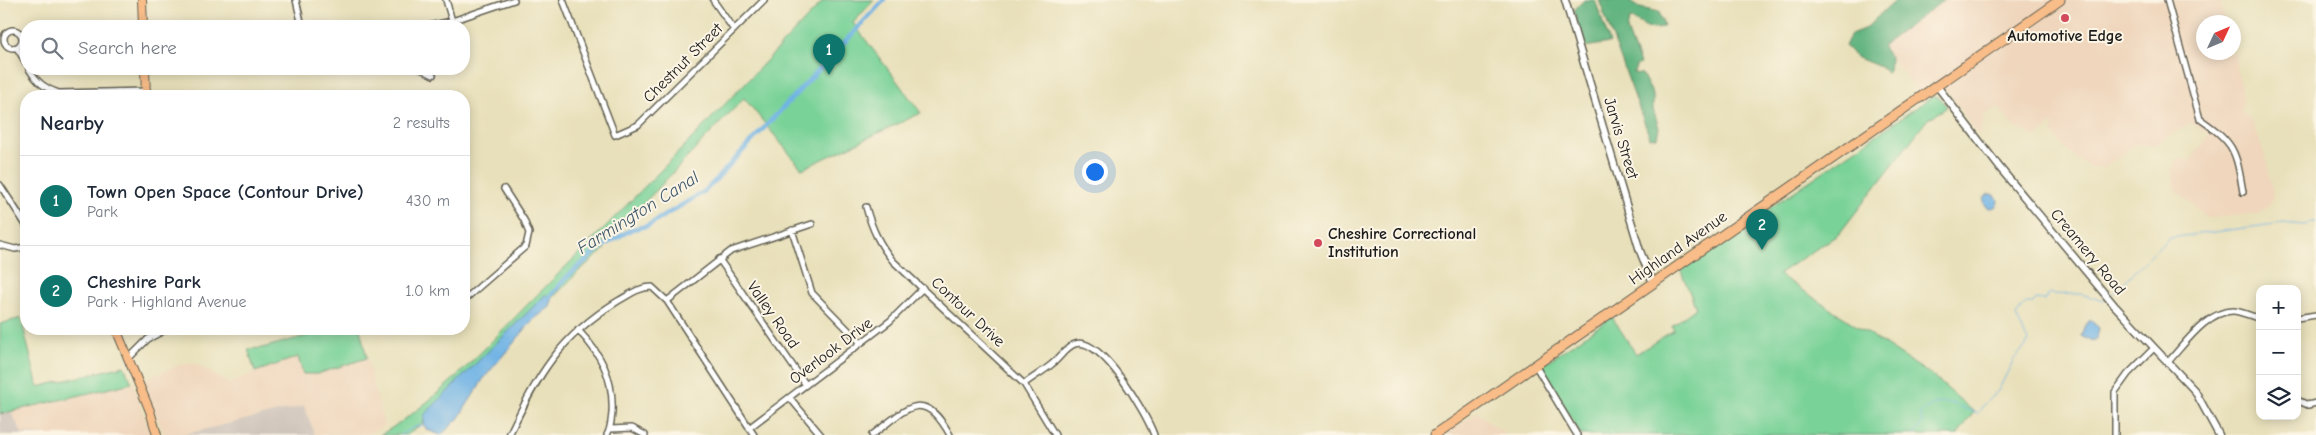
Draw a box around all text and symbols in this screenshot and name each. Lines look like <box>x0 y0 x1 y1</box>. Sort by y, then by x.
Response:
marker: Automotive Edge <box>2059 12 2071 24</box>
north arrow <box>2196 15 2241 60</box>
street label: Chestnut Street <box>640 19 727 106</box>
search box <box>20 20 470 75</box>
place label: Automotive Edge <box>2008 27 2123 45</box>
icon: search <box>38 34 66 62</box>
pin: 1 <box>813 34 845 75</box>
text: Search here <box>78 37 177 59</box>
street label: Jarvis Street <box>1600 95 1642 181</box>
text: Nearby <box>40 111 104 135</box>
text: 2 results <box>393 114 450 132</box>
your location <box>1082 159 1108 185</box>
water label: Farmington Canal <box>573 167 704 259</box>
text: Town Open Space (Contour Drive) <box>87 181 364 203</box>
text: 1 <box>53 192 59 210</box>
text: 430 m <box>406 192 450 210</box>
text: Park <box>87 203 118 221</box>
street label: Creamery Road <box>2047 205 2129 299</box>
street label: Highland Avenue <box>1626 208 1730 288</box>
pin: 2 <box>1746 209 1778 250</box>
place label: Cheshire Correctional Institution <box>1328 225 1476 261</box>
marker: Cheshire Correctional Institution <box>1312 237 1324 249</box>
text: Cheshire Park <box>87 271 201 293</box>
street label: Contour Drive <box>927 273 1009 351</box>
street label: Valley Road <box>743 278 803 352</box>
text: 2 <box>52 282 60 300</box>
text: 1.0 km <box>405 282 450 300</box>
map controls <box>2256 285 2301 420</box>
button: + <box>2256 285 2301 330</box>
text: Park · Highland Avenue <box>87 293 247 311</box>
street label: Overlook Drive <box>786 314 876 388</box>
button: − <box>2256 330 2301 375</box>
button: layers <box>2256 375 2301 420</box>

